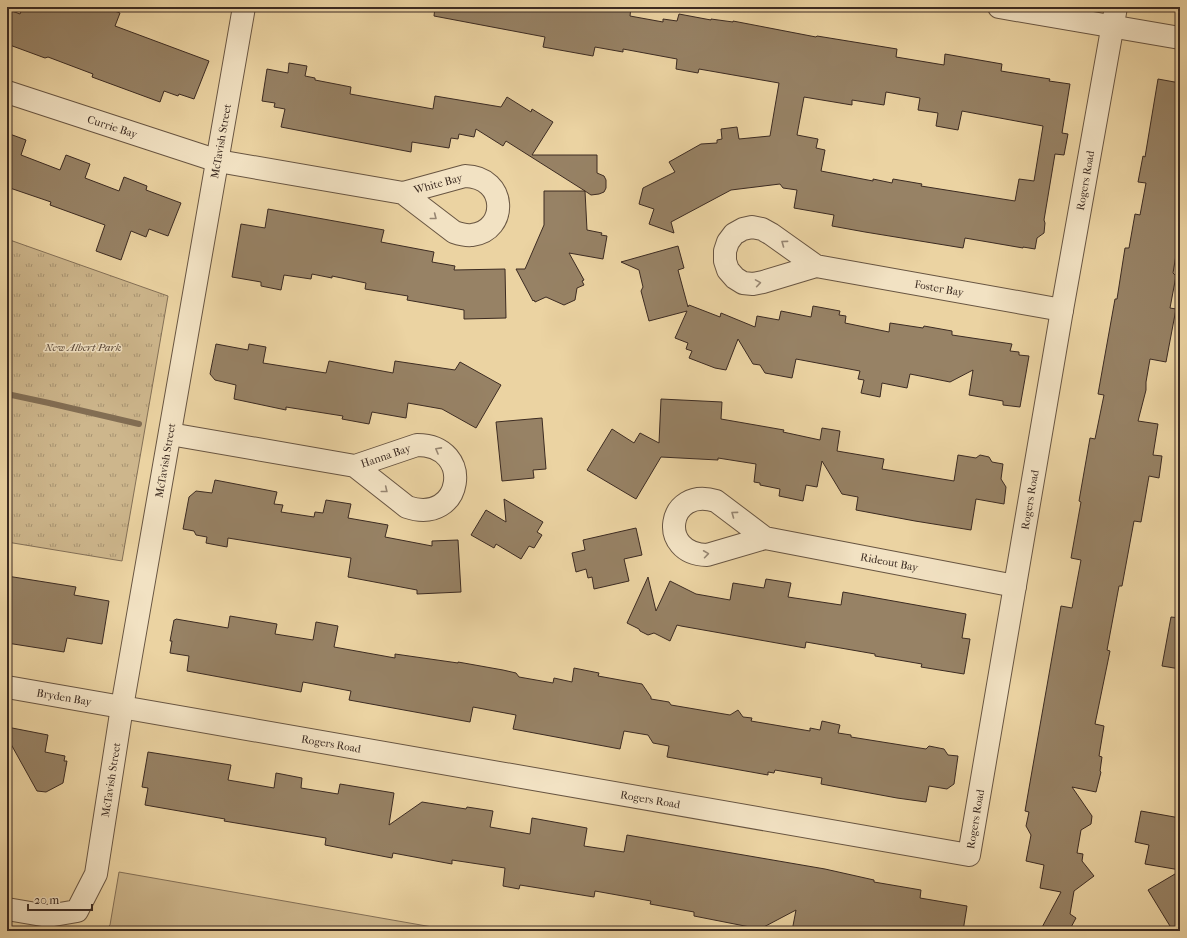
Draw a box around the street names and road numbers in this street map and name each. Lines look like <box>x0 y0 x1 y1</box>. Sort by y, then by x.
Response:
street label: McTavish Street <box>208 103 234 180</box>
street label: Currie Bay <box>86 113 140 142</box>
street label: Rogers Road <box>1074 149 1097 211</box>
street label: White Bay <box>411 171 465 197</box>
street label: Foster Bay <box>913 278 966 300</box>
street label: McTavish Street <box>153 422 178 499</box>
street label: Hanna Bay <box>359 441 413 471</box>
street label: Rogers Road <box>1019 468 1042 531</box>
street label: Rideout Bay <box>859 550 920 574</box>
street label: Bryden Bay <box>36 686 94 709</box>
street label: Rogers Road <box>300 732 363 756</box>
street label: McTavish Street <box>99 741 123 818</box>
street label: Rogers Road <box>964 787 987 850</box>
street label: Rogers Road <box>619 788 682 812</box>

